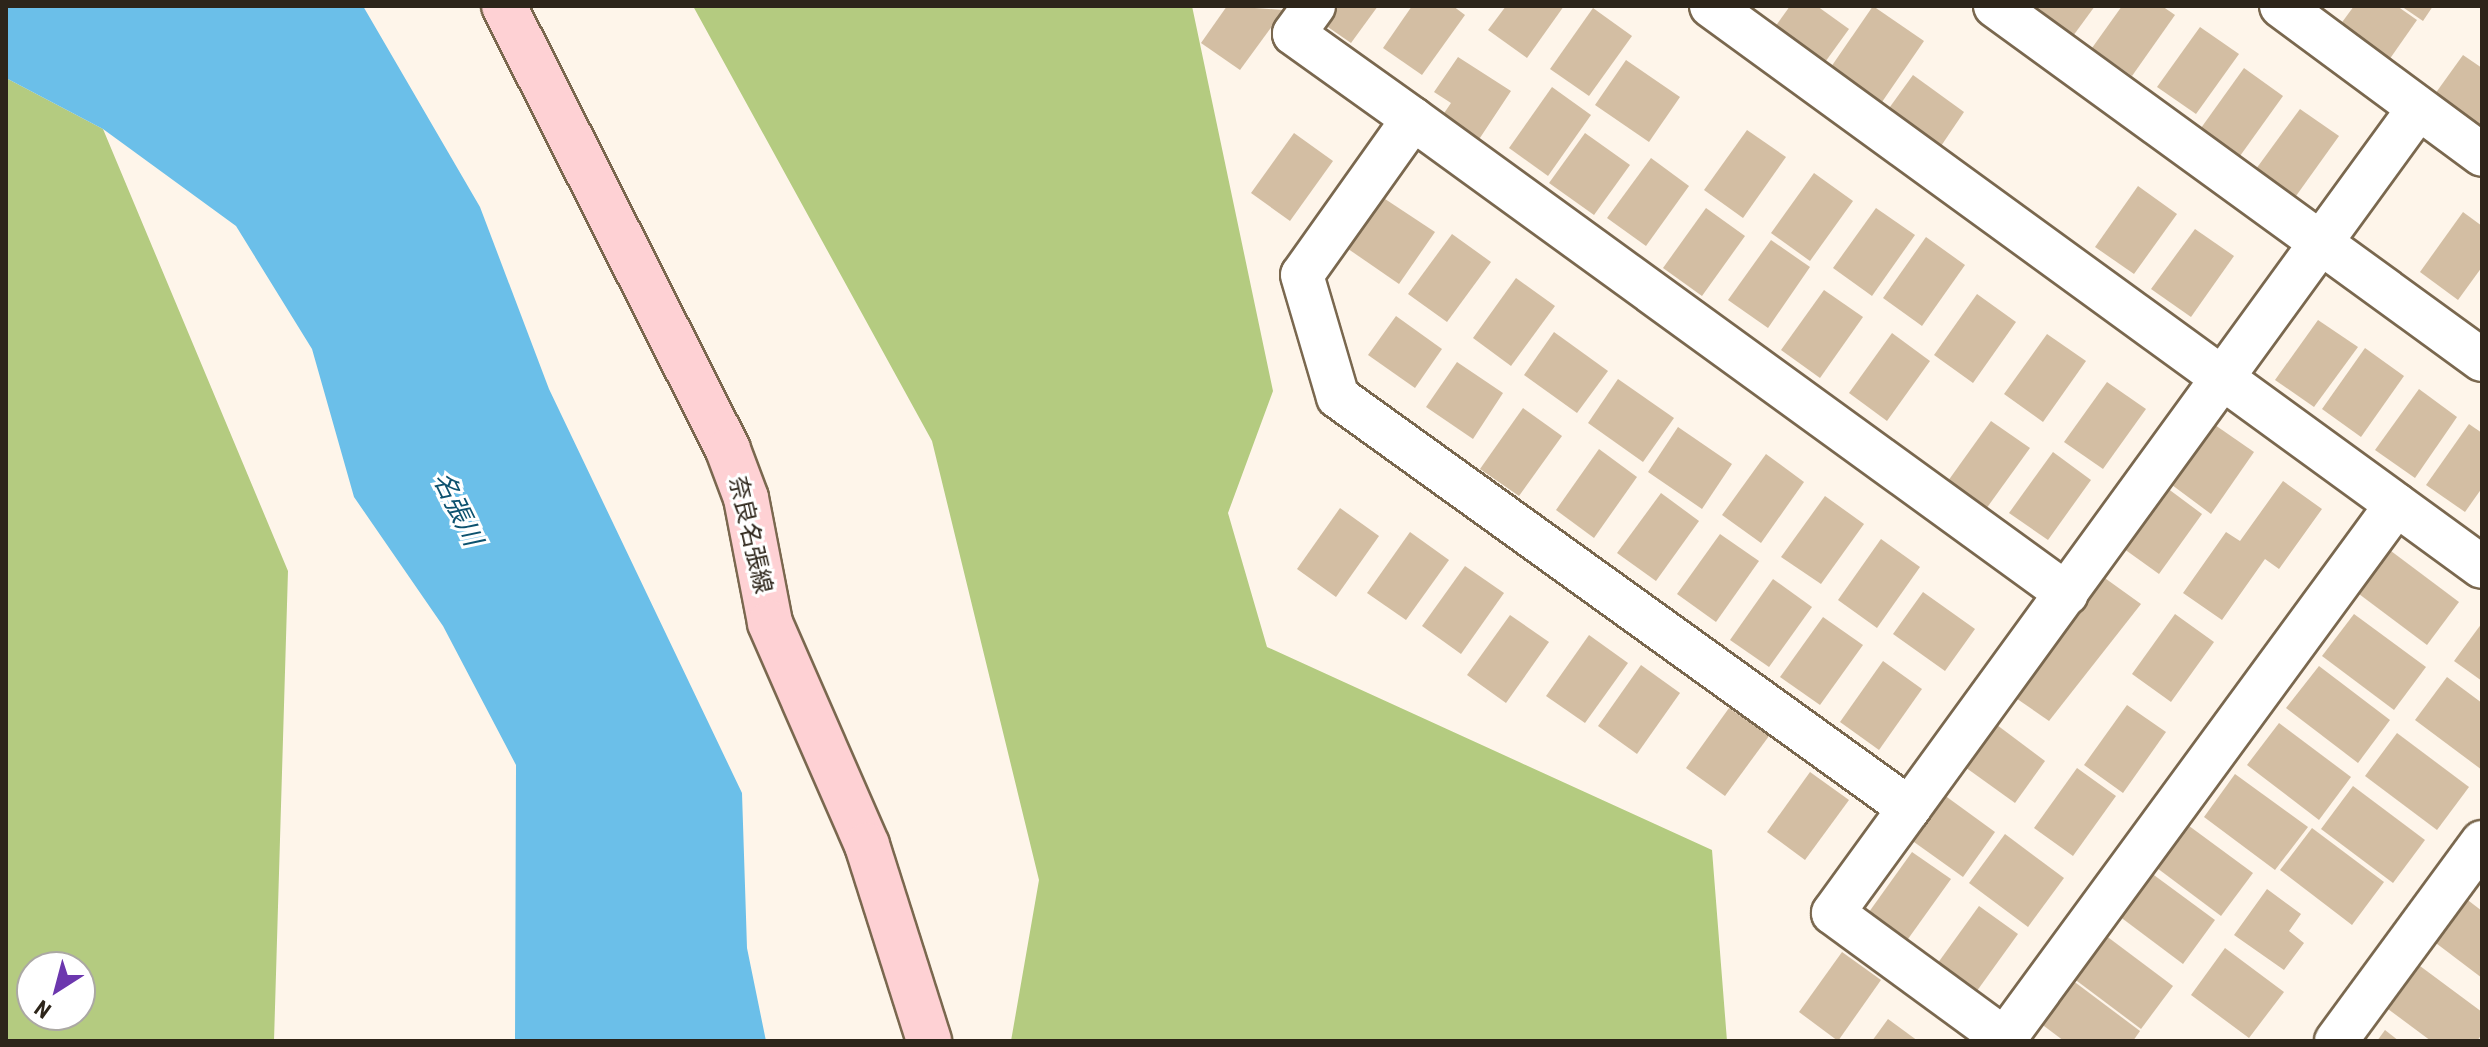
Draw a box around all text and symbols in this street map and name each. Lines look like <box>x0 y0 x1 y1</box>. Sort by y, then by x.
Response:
water label: 名張川 <box>426 467 488 551</box>
street label: 奈良名張線 <box>722 473 778 597</box>
north arrow <box>16 951 96 1031</box>
text: N <box>30 995 56 1023</box>

